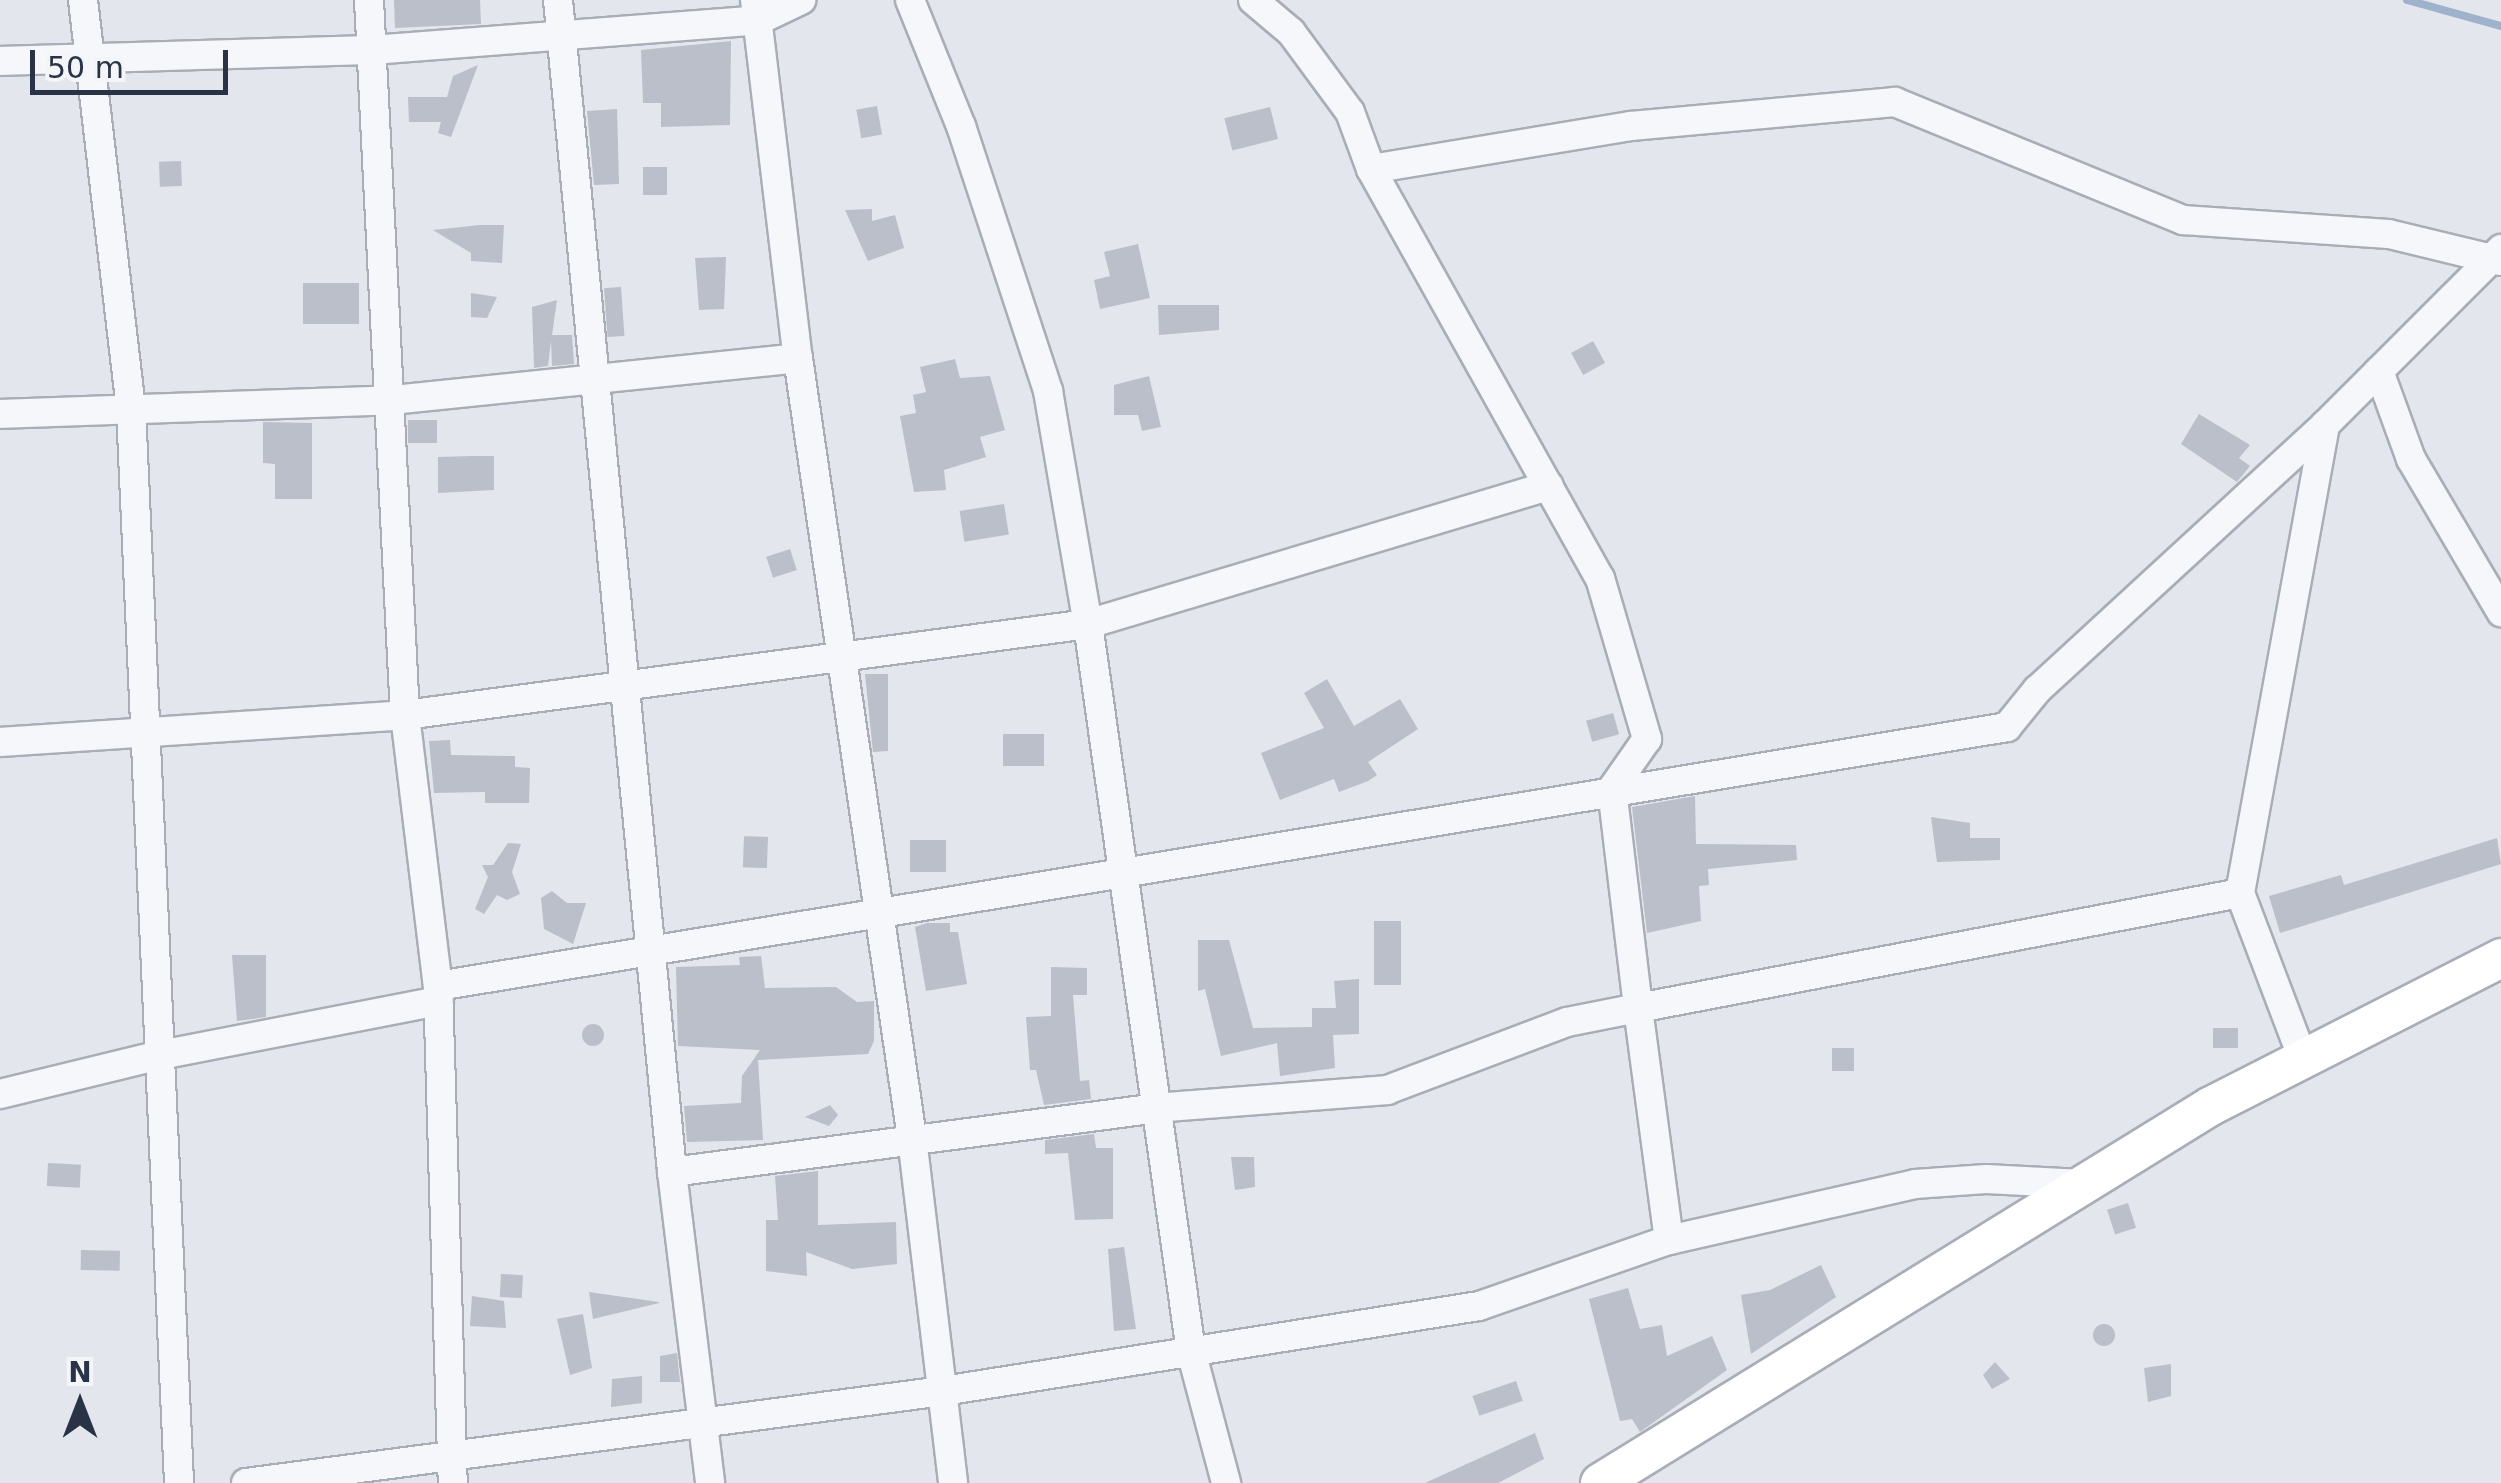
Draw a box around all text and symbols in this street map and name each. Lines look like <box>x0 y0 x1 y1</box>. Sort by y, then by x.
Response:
scale bar <box>35 30 232 92</box>
text: 50 m <box>47 50 124 85</box>
north arrow <box>30 1353 130 1453</box>
text: N <box>68 1356 92 1389</box>

